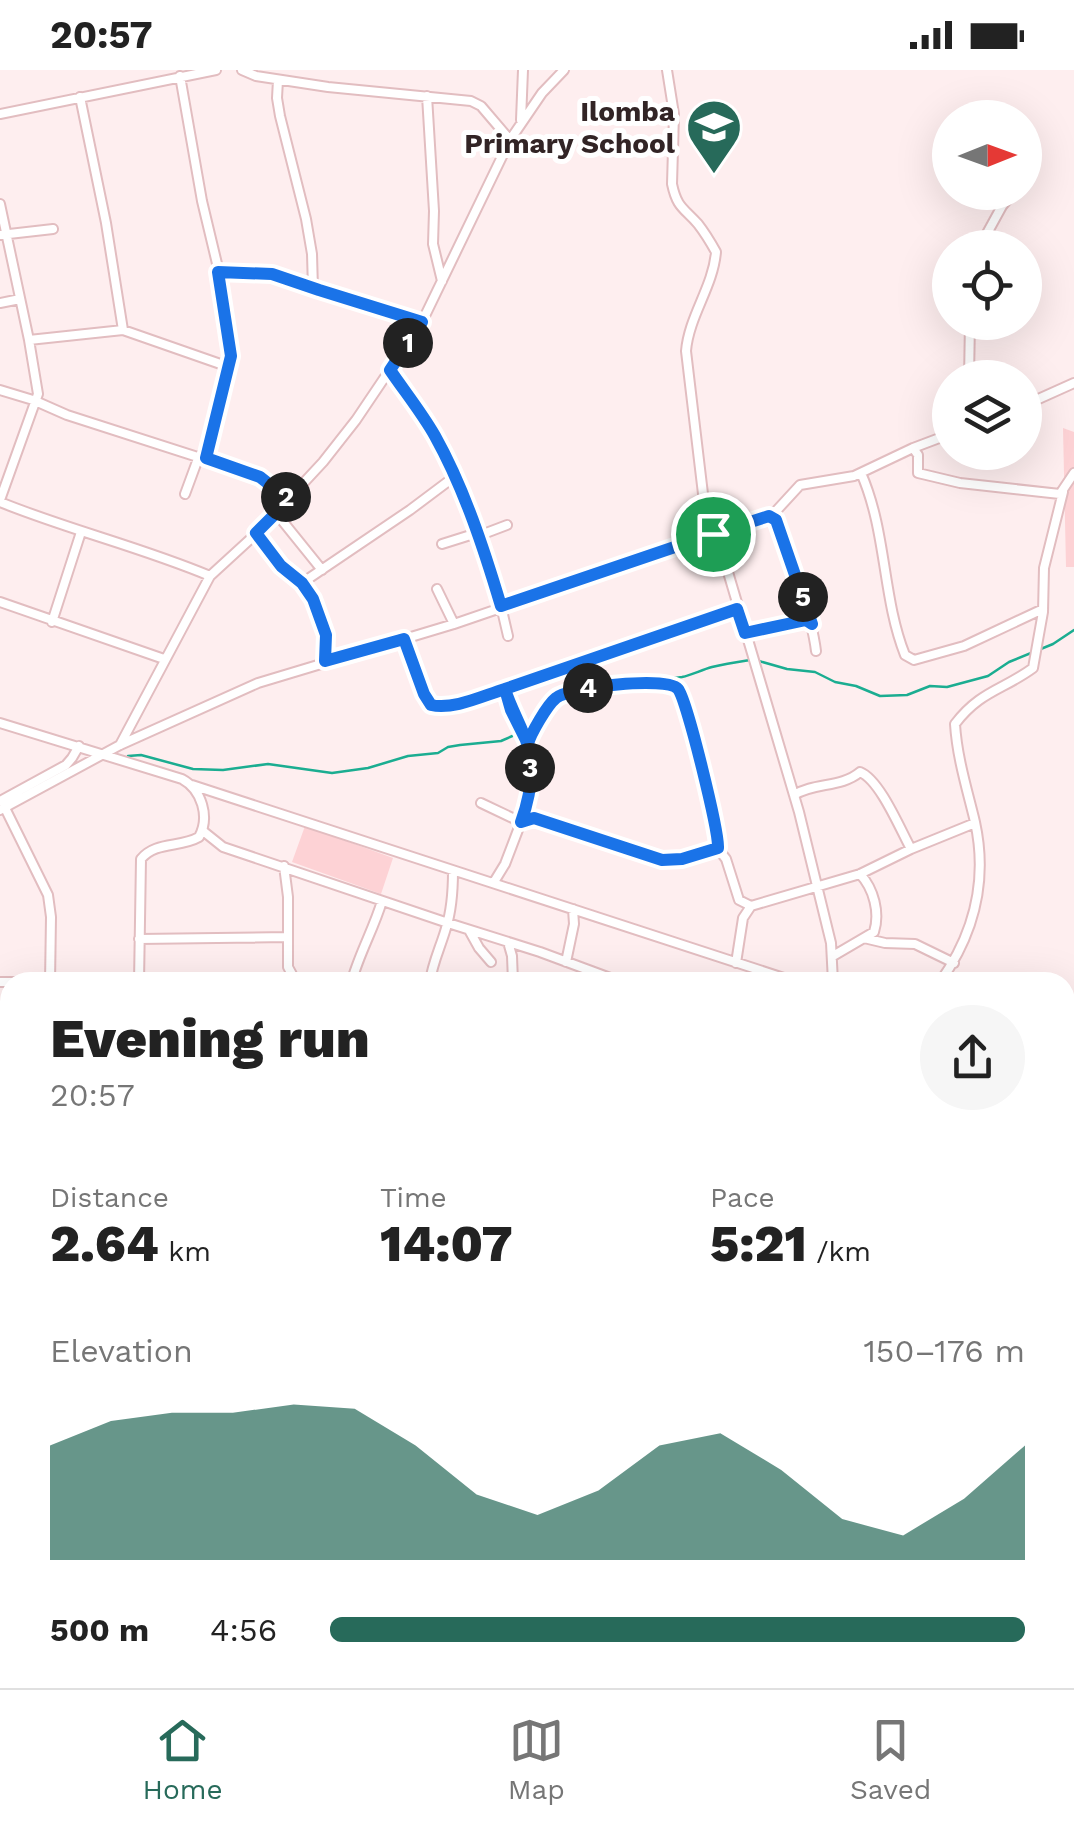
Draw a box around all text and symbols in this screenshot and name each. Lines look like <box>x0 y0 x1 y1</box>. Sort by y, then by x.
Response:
text: 20:57 <box>50 13 153 57</box>
place label: Ilomba Primary School <box>464 95 676 160</box>
school or university icon: Ilomba Primary School <box>684 97 744 176</box>
north arrow <box>932 100 1042 210</box>
map controls <box>932 100 1042 470</box>
button: locate <box>932 230 1042 340</box>
pin: 1 <box>383 318 433 368</box>
text: 1 <box>402 326 414 359</box>
button: layers <box>932 360 1042 470</box>
pin: 2 <box>261 472 311 522</box>
text: 2 <box>278 480 294 513</box>
pin <box>671 492 756 577</box>
icon: arrive <box>686 507 741 562</box>
pin: 5 <box>778 572 828 622</box>
text: 5 <box>795 580 811 613</box>
pin: 4 <box>563 663 613 713</box>
text: 4 <box>579 671 597 704</box>
pin: 3 <box>505 743 555 793</box>
text: 3 <box>522 751 538 784</box>
button: share <box>920 1005 1025 1110</box>
text: Evening run <box>50 1006 370 1070</box>
text: 20:57 <box>50 1076 135 1114</box>
text: Distance <box>50 1181 169 1214</box>
text: Time <box>380 1181 447 1214</box>
text: Pace <box>710 1181 775 1214</box>
text: 2.64 <box>50 1214 159 1273</box>
text: 14:07 <box>380 1214 513 1273</box>
text: 5:21 <box>710 1214 807 1273</box>
text: km <box>159 1235 211 1268</box>
text: /km <box>807 1235 871 1268</box>
text: Elevation <box>50 1332 193 1370</box>
text: 150–176 m <box>863 1332 1025 1370</box>
text: 500 m <box>50 1611 149 1649</box>
text: 4:56 <box>210 1611 277 1649</box>
tab: Home <box>143 1713 223 1806</box>
tab: Map <box>508 1713 565 1806</box>
tab: Saved <box>850 1713 931 1806</box>

